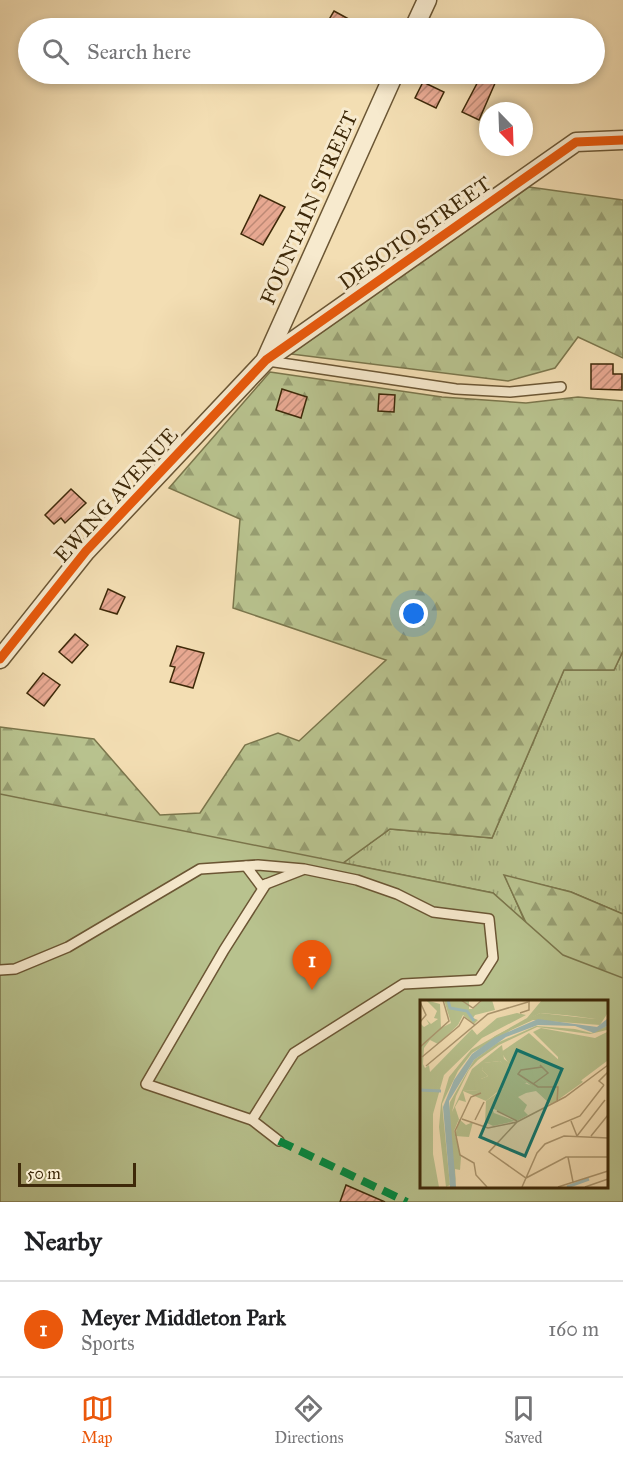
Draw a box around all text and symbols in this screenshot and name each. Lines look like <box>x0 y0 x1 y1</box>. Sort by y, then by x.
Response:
search box <box>18 18 605 84</box>
icon: search <box>39 35 72 68</box>
text: Search here <box>87 38 191 65</box>
north arrow <box>479 102 533 156</box>
street label: FOUNTAIN STREET <box>255 107 363 309</box>
street label: DESOTO STREET <box>334 171 496 295</box>
street label: EWING AVENUE <box>49 422 183 568</box>
your location <box>399 599 428 628</box>
pin: 1 <box>292 940 332 990</box>
inset map <box>420 1000 608 1187</box>
scale bar <box>18 1160 136 1188</box>
text: 50 m <box>27 1164 61 1183</box>
text: Nearby <box>24 1225 102 1257</box>
text: Meyer Middleton Park <box>81 1304 286 1331</box>
text: 1 <box>40 1317 47 1341</box>
text: 160 m <box>548 1317 599 1341</box>
text: Sports <box>81 1331 135 1355</box>
tab: Map <box>81 1392 114 1447</box>
tab: Directions <box>275 1392 343 1447</box>
tab: Saved <box>504 1392 542 1447</box>

